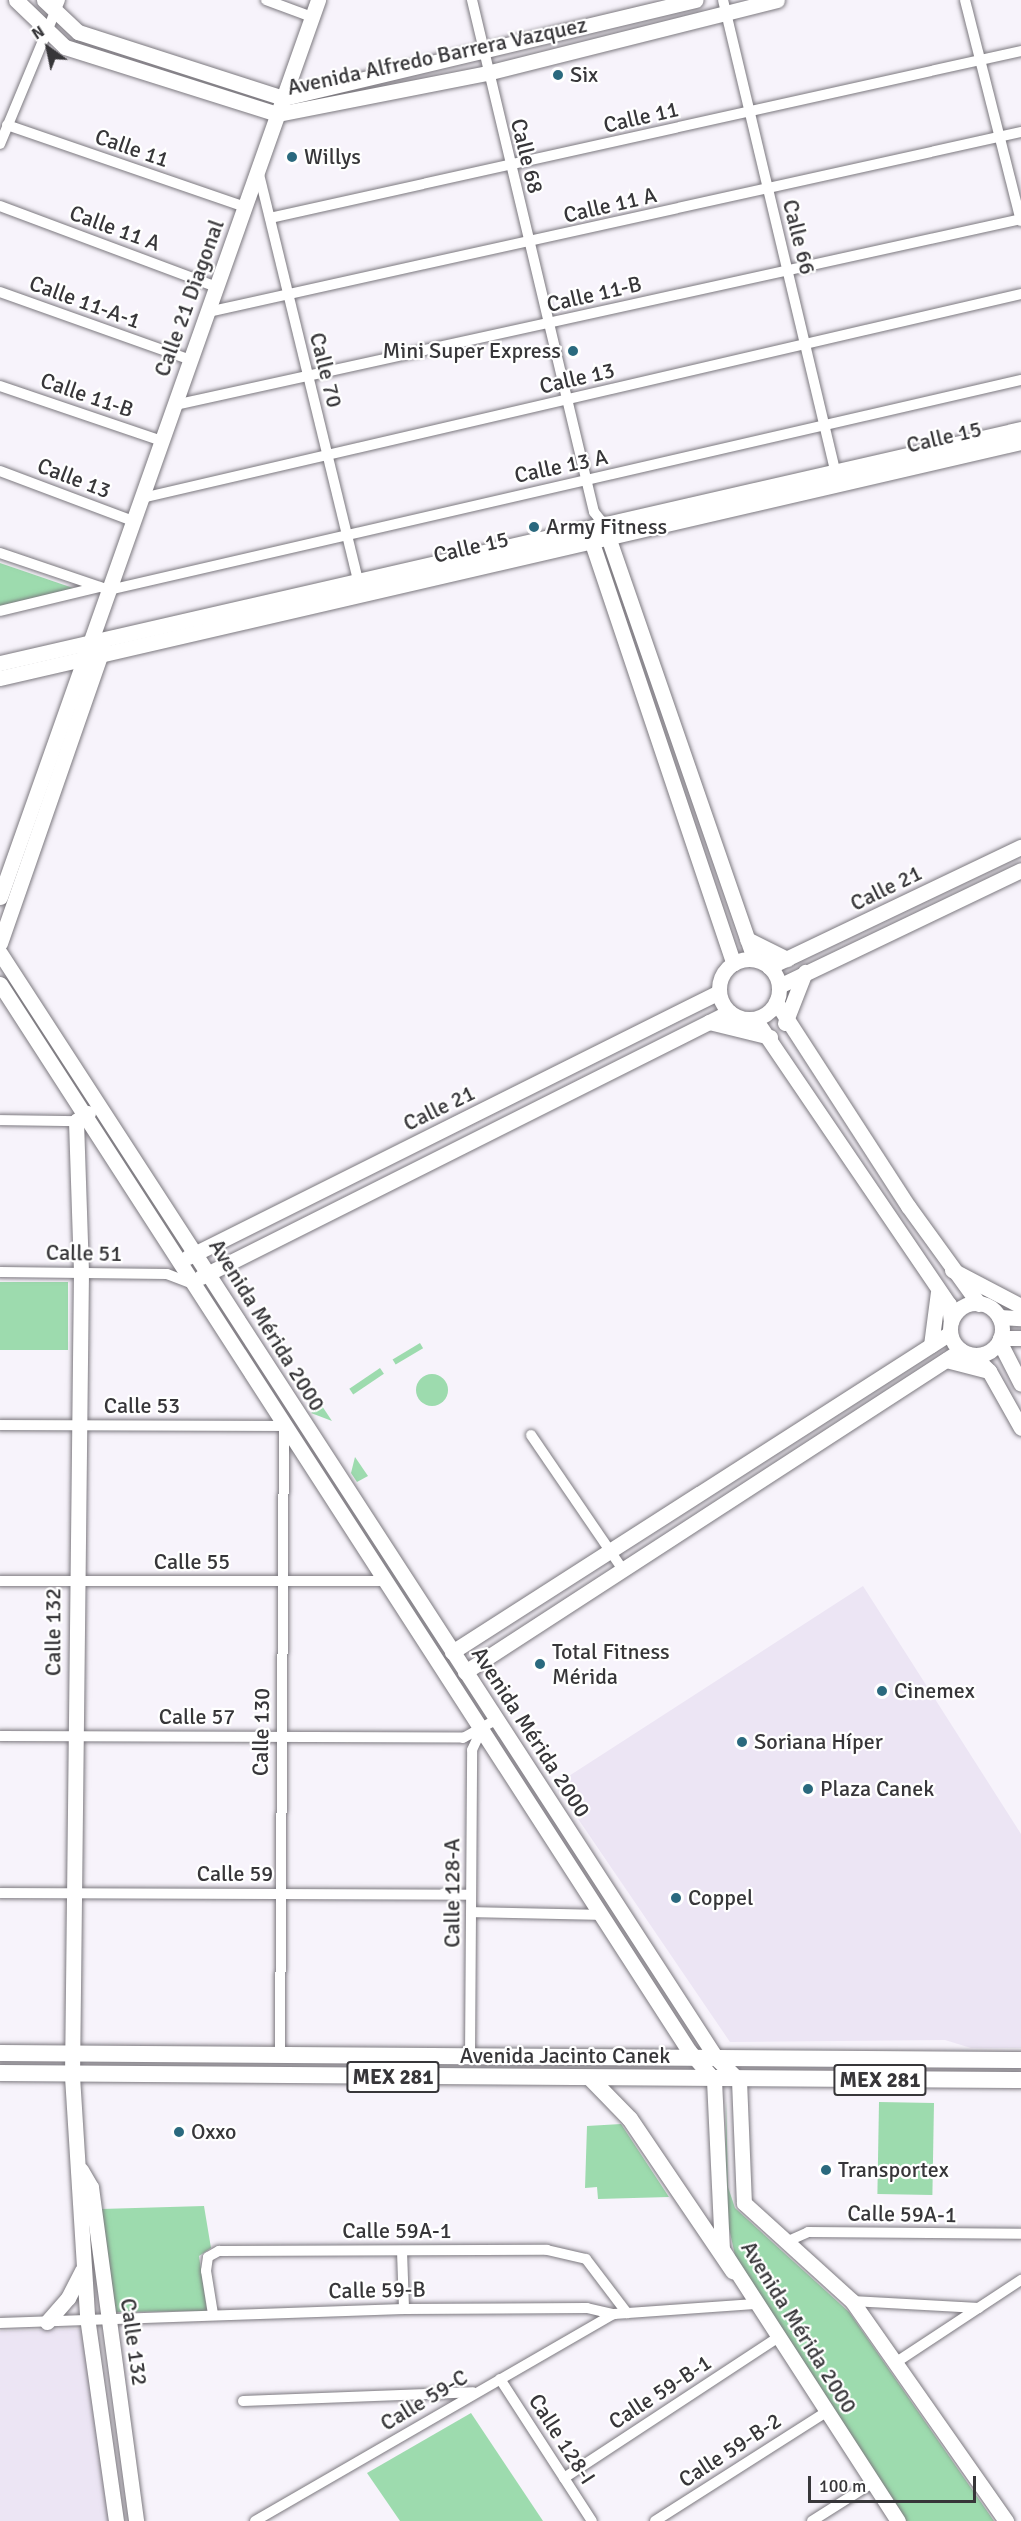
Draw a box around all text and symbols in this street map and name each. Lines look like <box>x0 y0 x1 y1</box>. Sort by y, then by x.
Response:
street label: Avenida Alfredo Barrera Vazquez <box>285 11 589 101</box>
north arrow <box>18 18 78 78</box>
text: N <box>28 21 48 44</box>
place label: Six <box>570 62 598 88</box>
marker: Six <box>551 68 565 82</box>
street label: Calle 11 <box>601 96 681 138</box>
street label: Calle 68 <box>505 116 549 196</box>
street label: Calle 11 <box>92 123 172 173</box>
place label: Willys <box>304 144 361 170</box>
marker: Willys <box>285 150 299 164</box>
street label: Calle 11 A <box>561 181 659 229</box>
street label: Calle 66 <box>777 197 821 277</box>
street label: Calle 11 A <box>66 199 164 257</box>
street label: Calle 21 Diagonal <box>148 216 230 380</box>
street label: Calle 11-A-1 <box>26 270 144 334</box>
street label: Calle 11-B <box>544 270 644 318</box>
street label: Calle 70 <box>304 330 348 410</box>
place label: Mini Super Express <box>382 338 561 364</box>
marker: Mini Super Express <box>566 344 580 358</box>
street label: Calle 13 <box>537 357 617 399</box>
street label: Calle 11-B <box>37 367 137 423</box>
street label: Calle 15 <box>904 416 984 458</box>
street label: Calle 13 A <box>512 443 610 489</box>
street label: Calle 13 <box>34 452 114 504</box>
place label: Army Fitness <box>546 514 667 540</box>
marker: Army Fitness <box>527 520 541 534</box>
street label: Calle 15 <box>431 526 511 568</box>
street label: Calle 21 <box>846 859 926 917</box>
street label: Calle 21 <box>399 1079 479 1137</box>
street label: Avenida Mérida 2000 <box>203 1234 331 1416</box>
street label: Calle 51 <box>46 1239 122 1267</box>
street label: Calle 53 <box>104 1393 180 1419</box>
street label: Calle 55 <box>154 1549 230 1575</box>
street label: Calle 132 <box>40 1588 66 1676</box>
place label: Total Fitness Mérida <box>552 1638 670 1690</box>
street label: Avenida Mérida 2000 <box>466 1642 596 1822</box>
marker: Total Fitness Mérida <box>533 1657 547 1671</box>
place label: Cinemex <box>894 1678 975 1704</box>
marker: Cinemex <box>875 1684 889 1698</box>
street label: Calle 130 <box>247 1688 275 1776</box>
street label: Calle 57 <box>159 1704 235 1730</box>
place label: Soriana Híper <box>754 1729 883 1755</box>
marker: Soriana Híper <box>735 1735 749 1749</box>
place label: Plaza Canek <box>820 1776 934 1802</box>
marker: Plaza Canek <box>801 1782 815 1796</box>
street label: Calle 128-A <box>439 1838 465 1948</box>
street label: Calle 59 <box>197 1861 273 1887</box>
place label: Coppel <box>688 1885 753 1911</box>
marker: Coppel <box>669 1891 683 1905</box>
street label: Avenida Jacinto Canek <box>460 2043 670 2069</box>
road number: MEX 281 <box>345 2059 441 2095</box>
road number: MEX 281 <box>832 2062 928 2098</box>
place label: Oxxo <box>191 2119 236 2145</box>
marker: Oxxo <box>172 2125 186 2139</box>
place label: Transportex <box>838 2157 949 2183</box>
marker: Transportex <box>819 2163 833 2177</box>
street label: Calle 59A-1 <box>847 2200 957 2228</box>
street label: Calle 59A-1 <box>342 2218 452 2244</box>
street label: Avenida Mérida 2000 <box>735 2236 863 2418</box>
street label: Calle 59-B <box>328 2276 426 2304</box>
street label: Calle 132 <box>115 2296 153 2388</box>
street label: Calle 59-B-1 <box>604 2349 716 2435</box>
street label: Calle 59-C <box>375 2364 473 2436</box>
street label: Calle 128-I <box>523 2389 601 2489</box>
street label: Calle 59-B-2 <box>674 2407 786 2493</box>
scale bar <box>811 2464 979 2502</box>
text: 100 m <box>819 2475 866 2497</box>

